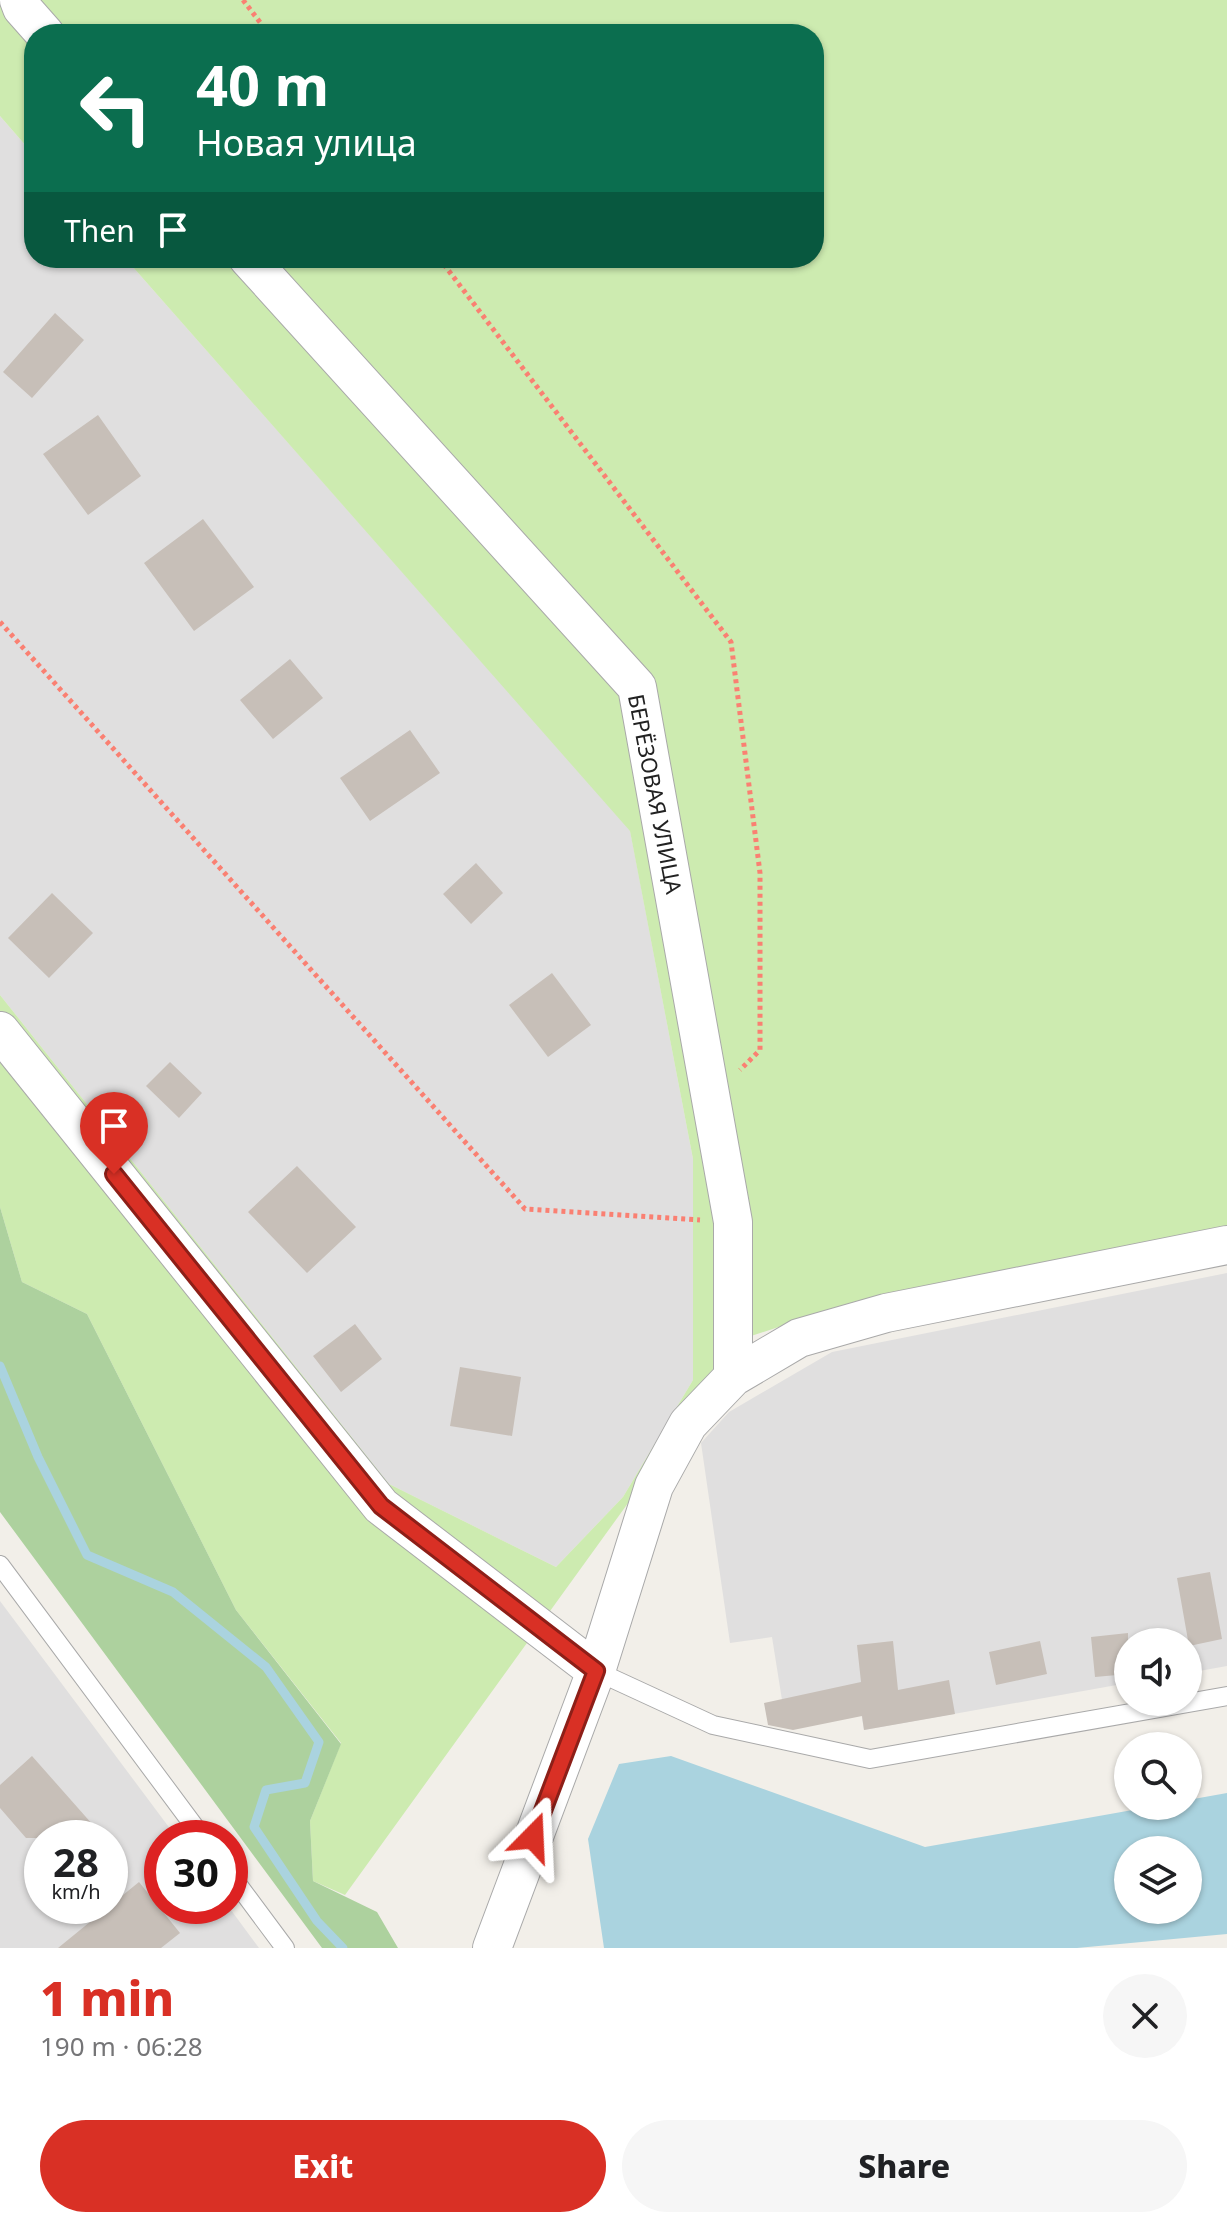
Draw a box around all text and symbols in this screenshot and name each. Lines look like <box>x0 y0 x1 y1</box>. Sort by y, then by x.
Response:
text: 40 m <box>196 46 329 122</box>
icon: left <box>64 56 168 160</box>
text: Новая улица <box>196 118 417 167</box>
icon: arrive <box>151 208 195 252</box>
text: Then <box>64 210 135 251</box>
street label: БЕРЁЗОВАЯ УЛИЦА <box>622 691 690 897</box>
pin <box>80 1092 148 1174</box>
icon: arrive <box>92 1104 136 1148</box>
map controls <box>1114 1628 1202 1924</box>
button: sound <box>1114 1628 1202 1716</box>
button: search <box>1114 1732 1202 1820</box>
position arrow <box>491 1795 575 1879</box>
speed limit sign: 30 <box>144 1820 248 1924</box>
text: 28 <box>53 1834 99 1889</box>
button: layers <box>1114 1836 1202 1924</box>
text: km/h <box>51 1878 101 1905</box>
text: 1 min <box>40 1965 174 2030</box>
button: close <box>1103 1974 1187 2058</box>
text: 190 m · 06:28 <box>40 2028 203 2064</box>
button: Exit <box>40 2120 606 2212</box>
button: Share <box>622 2120 1187 2212</box>

